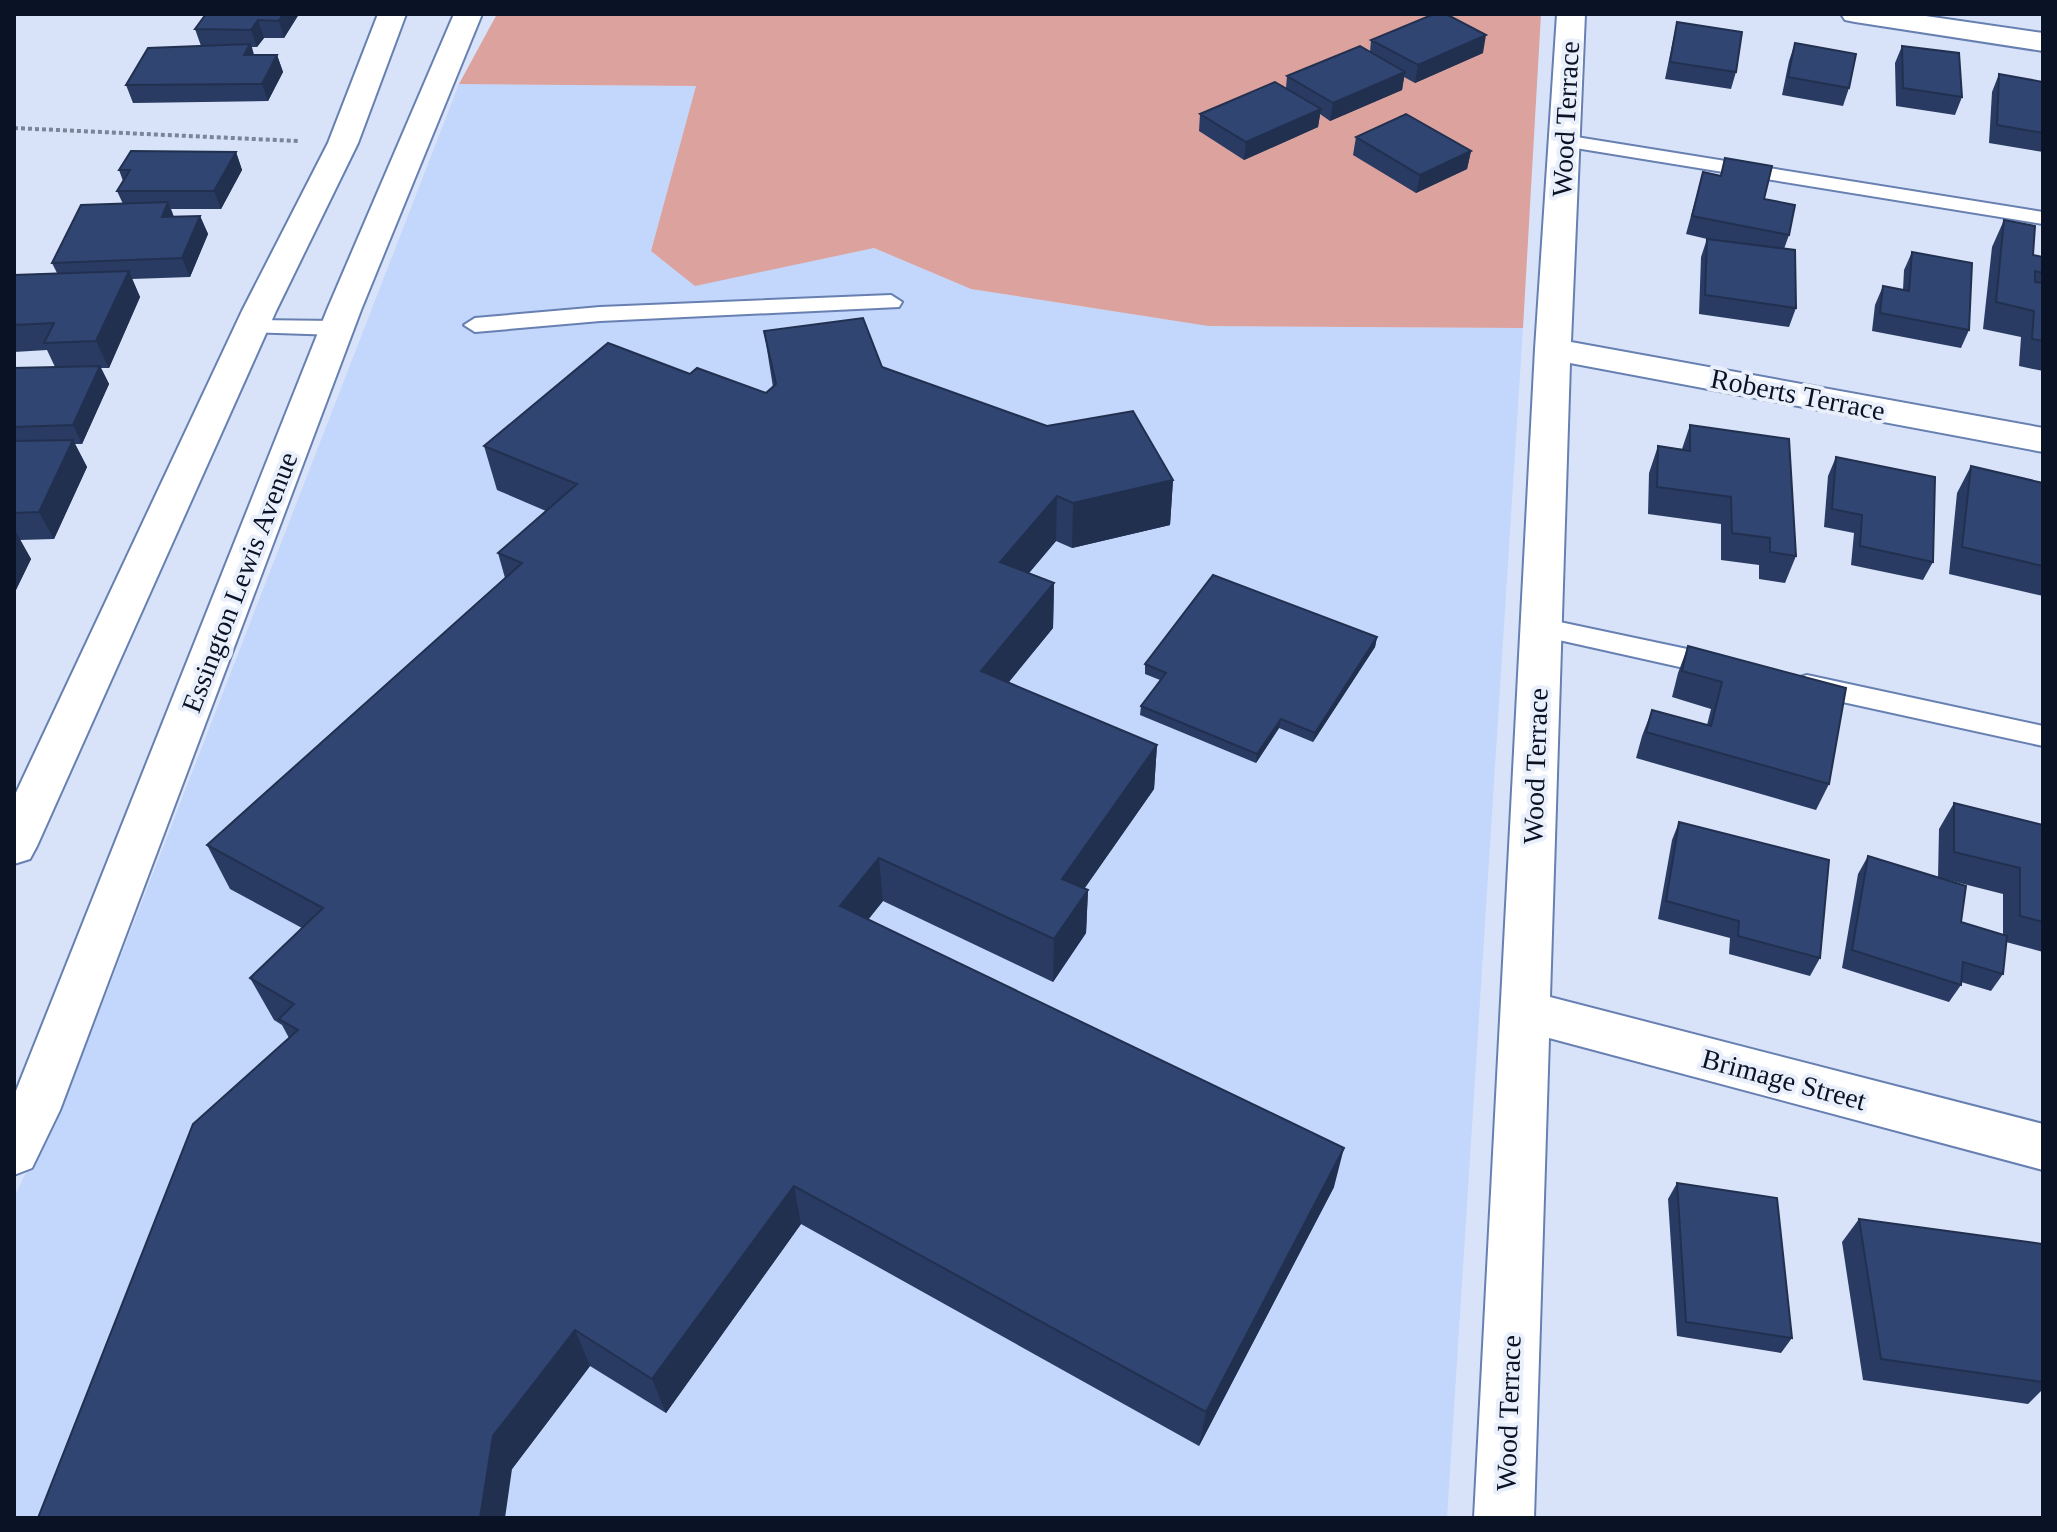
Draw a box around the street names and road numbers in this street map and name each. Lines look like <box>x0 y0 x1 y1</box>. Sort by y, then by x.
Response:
street label: Wood Terrace <box>1546 40 1585 198</box>
street label: Roberts Terrace <box>1708 362 1888 427</box>
street label: Essington Lewis Avenue <box>175 448 303 717</box>
street label: Wood Terrace <box>1517 687 1554 845</box>
street label: Brimage Street <box>1698 1043 1870 1116</box>
street label: Wood Terrace <box>1490 1334 1527 1492</box>

